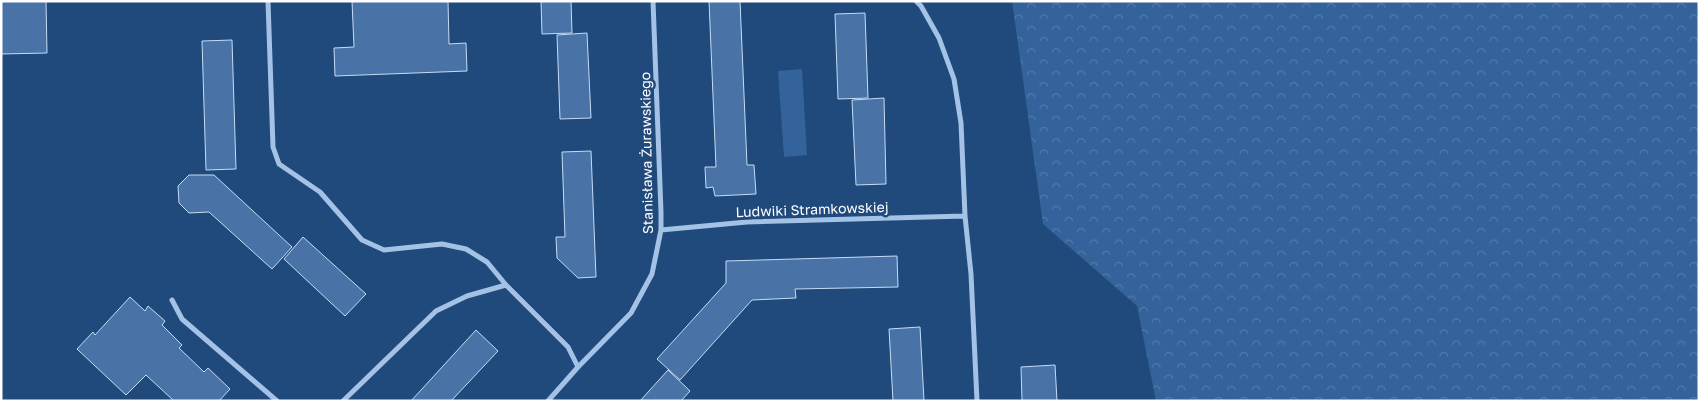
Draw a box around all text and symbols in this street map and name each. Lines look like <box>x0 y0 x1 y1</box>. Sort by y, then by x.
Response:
street label: Stanisława Żurawskiego <box>636 72 656 234</box>
street label: Ludwiki Stramkowskiej <box>735 198 889 220</box>

